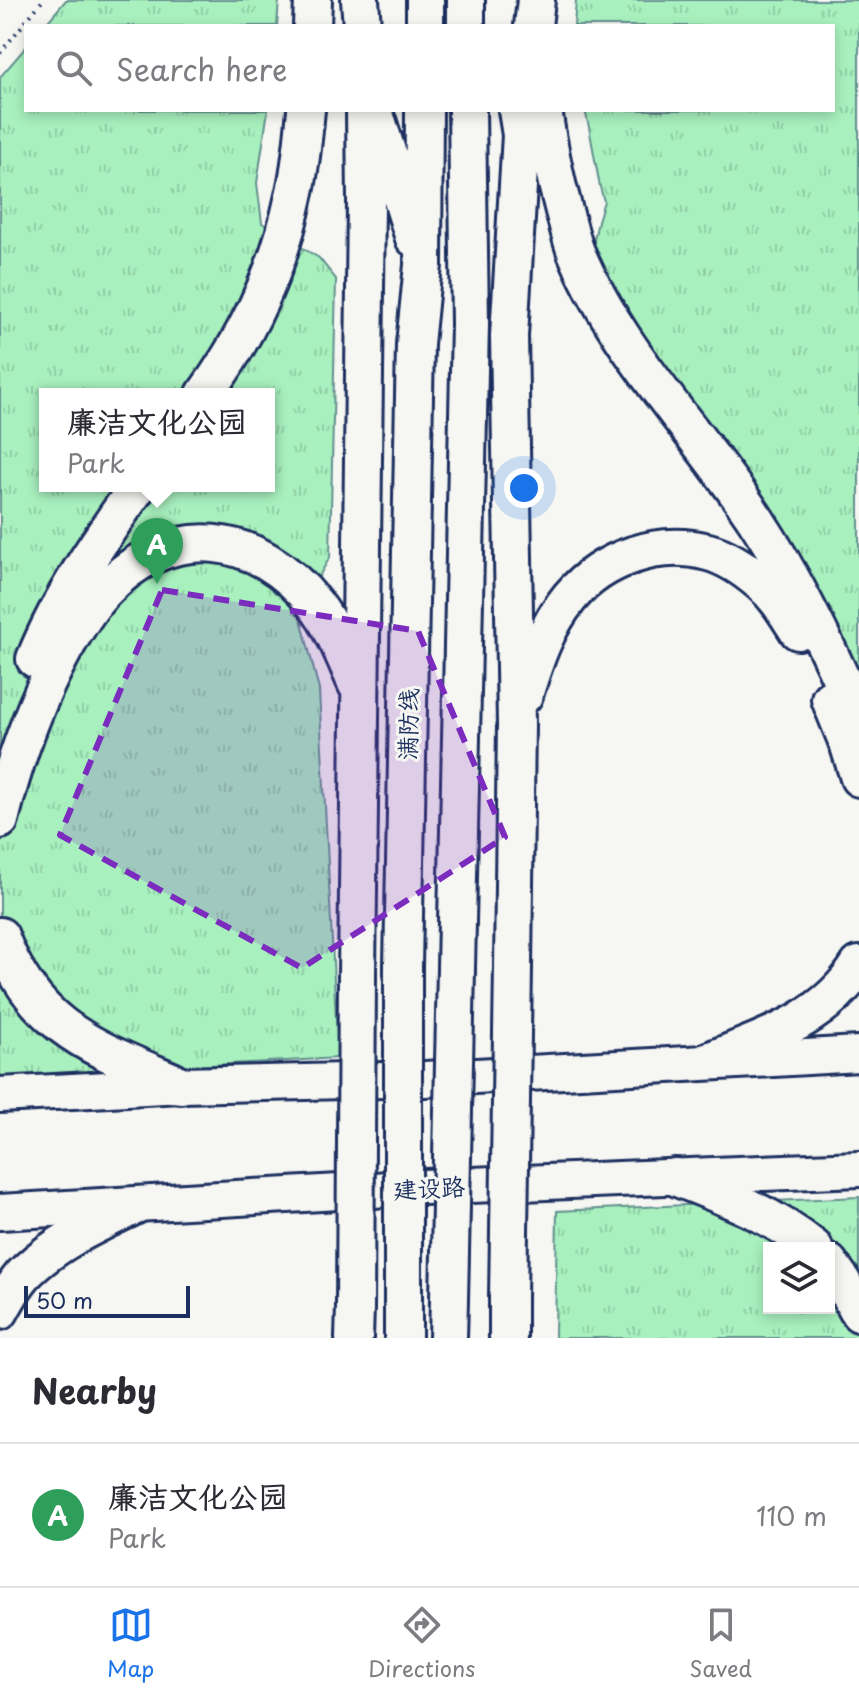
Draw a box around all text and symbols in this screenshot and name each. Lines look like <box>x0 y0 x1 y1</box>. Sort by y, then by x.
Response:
search box <box>24 24 835 112</box>
icon: search <box>52 46 96 90</box>
text: Search here <box>116 46 288 91</box>
popup <box>39 388 275 492</box>
text: 廉洁文化公园 <box>67 398 247 443</box>
text: Park <box>67 443 125 482</box>
your location <box>504 468 544 508</box>
pin: A <box>131 518 183 584</box>
street label: 满防线 <box>388 688 426 760</box>
street label: 建设路 <box>392 1167 466 1207</box>
map controls <box>763 1242 835 1314</box>
button: layers <box>763 1242 835 1314</box>
scale bar <box>24 1282 190 1318</box>
text: 50 m <box>36 1283 93 1316</box>
text: Nearby <box>32 1364 157 1416</box>
text: 廉洁文化公园 <box>108 1473 288 1518</box>
text: A <box>48 1496 68 1535</box>
text: 110 m <box>756 1496 827 1535</box>
text: Park <box>108 1518 166 1557</box>
tab: Map <box>107 1603 154 1684</box>
tab: Directions <box>368 1603 475 1684</box>
tab: Saved <box>689 1603 752 1684</box>

